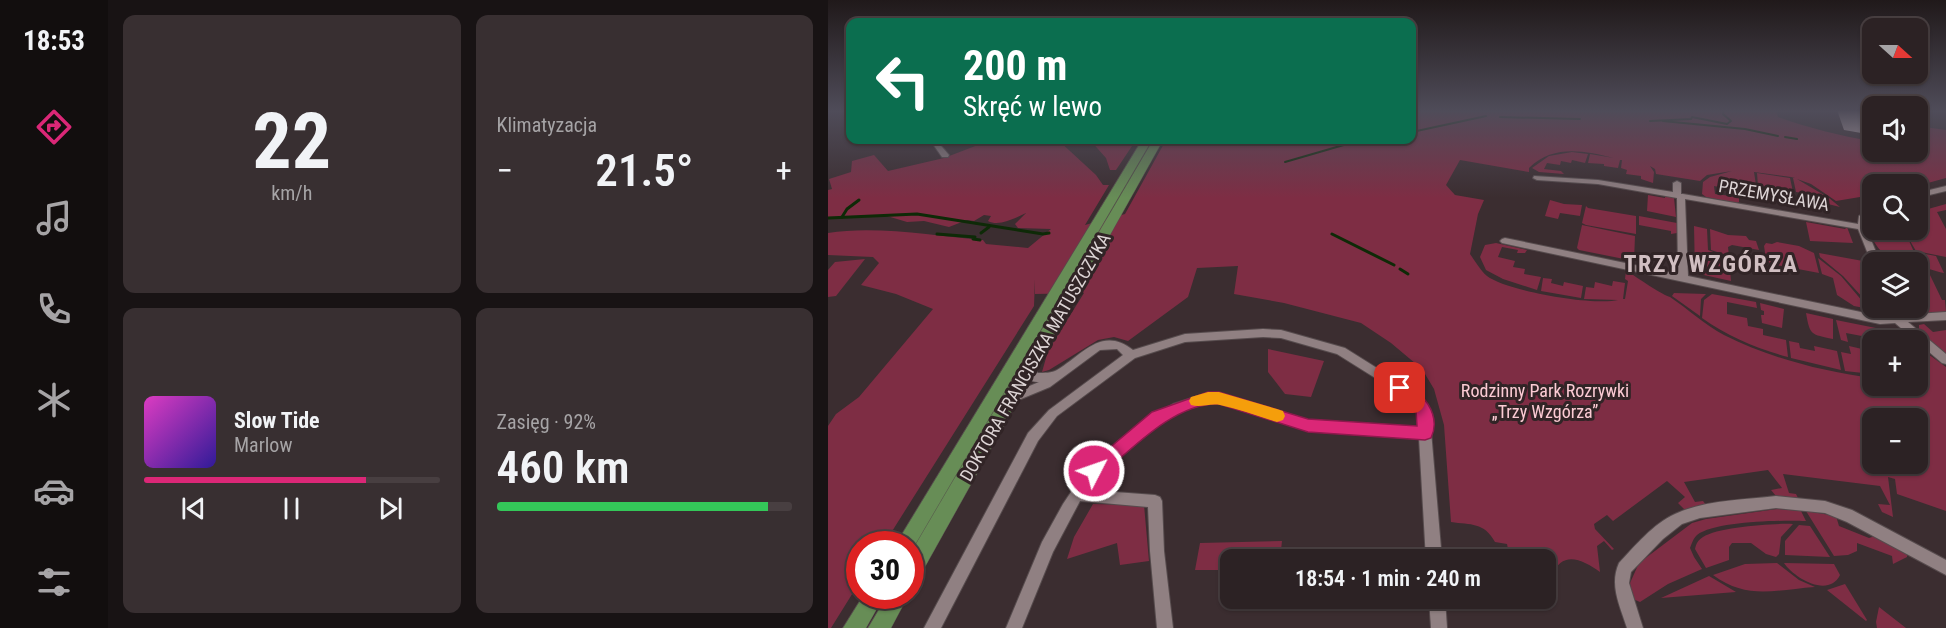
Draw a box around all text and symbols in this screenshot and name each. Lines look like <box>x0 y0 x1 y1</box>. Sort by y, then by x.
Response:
north arrow <box>1862 18 1928 84</box>
map controls <box>1862 18 1928 474</box>
text: 18:53 <box>23 25 85 57</box>
text: 200 m <box>963 41 1068 90</box>
icon: left <box>864 42 942 120</box>
text: Skręć w lewo <box>963 91 1102 123</box>
text: 22 <box>252 96 331 187</box>
button: sound <box>1862 96 1928 162</box>
icon: directions <box>33 106 75 148</box>
text: Klimatyzacja <box>497 113 597 137</box>
text: 21.5° <box>595 144 693 197</box>
text: − <box>497 151 513 190</box>
text: + <box>776 151 792 190</box>
button: search <box>1862 174 1928 240</box>
street label: PRZEMYSŁAWA <box>1717 175 1832 215</box>
text: km/h <box>271 181 312 205</box>
icon: music <box>33 197 75 239</box>
street label: DOKTORA FRANCISZKA MATUSZCZYKA <box>955 229 1115 485</box>
district label: TRZY WZGÓRZA <box>1623 250 1799 278</box>
button: layers <box>1862 252 1928 318</box>
icon: phone <box>33 288 75 330</box>
button: + <box>1862 330 1928 396</box>
pin <box>1374 362 1425 413</box>
icon: arrive <box>1383 371 1416 404</box>
icon: climate <box>33 379 75 421</box>
park label: Rodzinny Park Rozrywki „Trzy Wzgórza” <box>1461 380 1629 422</box>
text: Slow Tide <box>234 408 320 433</box>
button: − <box>1862 408 1928 474</box>
text: Zasięg · 92% <box>497 410 596 434</box>
text: Marlow <box>234 433 292 457</box>
position arrow <box>1062 439 1126 503</box>
text: 460 km <box>497 441 630 494</box>
icon: car <box>33 470 75 512</box>
icon: previous <box>177 492 210 525</box>
icon: pause <box>275 492 308 525</box>
icon: next <box>374 492 407 525</box>
speed limit sign: 30 <box>846 531 924 609</box>
icon: filters <box>33 561 75 603</box>
text: 18:54 · 1 min · 240 m <box>1295 566 1481 591</box>

